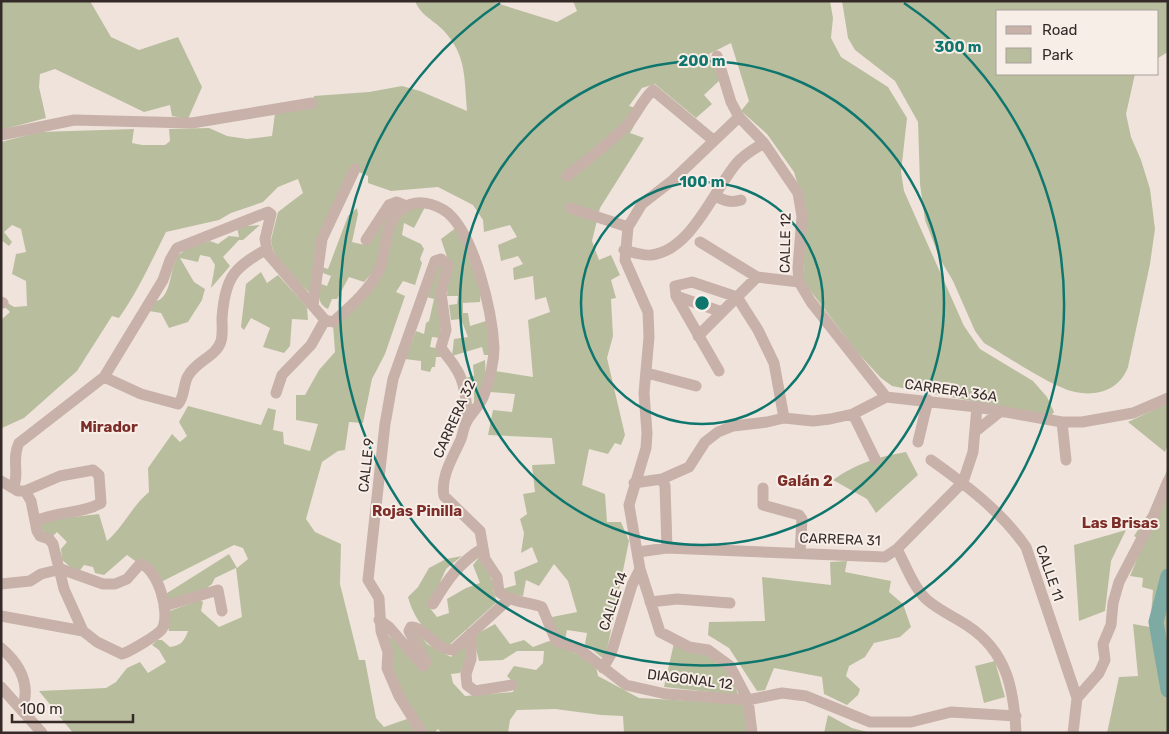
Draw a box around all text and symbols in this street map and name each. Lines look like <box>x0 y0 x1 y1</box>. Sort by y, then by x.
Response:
legend <box>996 10 1159 75</box>
text: Road <box>1042 21 1078 39</box>
text: 300 m <box>934 38 982 56</box>
text: Park <box>1042 46 1073 64</box>
text: 200 m <box>678 52 726 70</box>
text: 100 m <box>680 173 724 191</box>
street label: CALLE 12 <box>776 213 795 273</box>
centre of rings <box>693 294 711 312</box>
street label: CARRERA 36A <box>904 376 999 405</box>
street label: CARRERA 32 <box>430 378 479 461</box>
district label: Mirador <box>80 418 138 436</box>
street label: CALLE 9 <box>355 437 378 493</box>
district label: Galán 2 <box>777 472 833 490</box>
district label: Rojas Pinilla <box>372 502 462 520</box>
district label: Las Brisas <box>1082 514 1158 532</box>
street label: CARRERA 31 <box>799 530 881 549</box>
street label: CALLE 11 <box>1032 543 1067 603</box>
street label: CALLE 14 <box>596 569 632 633</box>
street label: DIAGONAL 12 <box>646 666 734 693</box>
scale bar <box>12 692 134 724</box>
text: 100 m <box>20 700 62 718</box>

